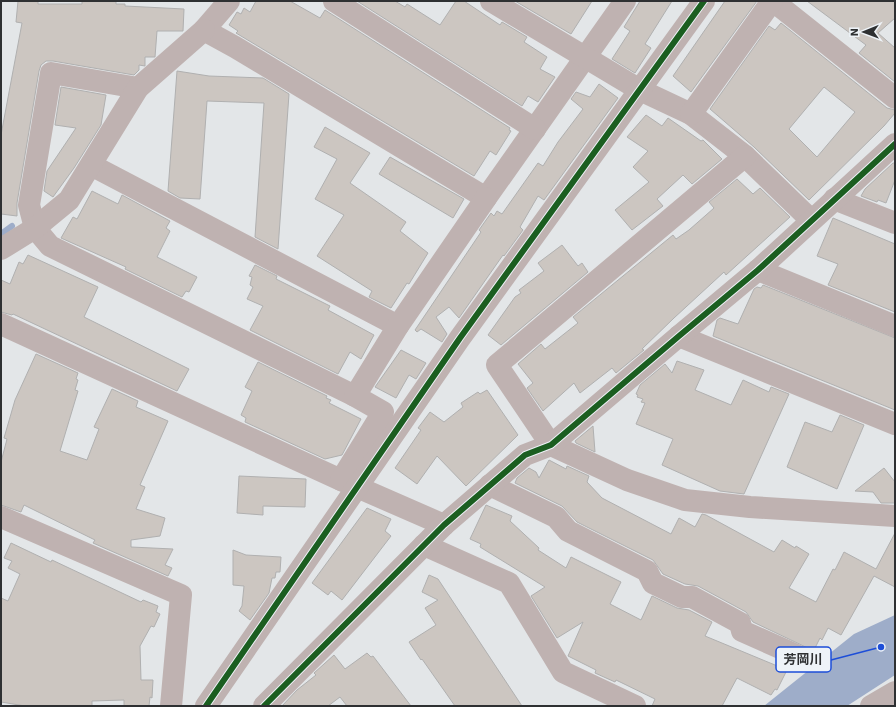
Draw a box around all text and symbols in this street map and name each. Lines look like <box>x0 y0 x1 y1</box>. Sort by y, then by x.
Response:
north arrow <box>844 12 884 52</box>
text: N <box>848 28 861 36</box>
callout: 芳岡川 <box>776 647 831 672</box>
text: 芳岡川 <box>783 652 823 667</box>

